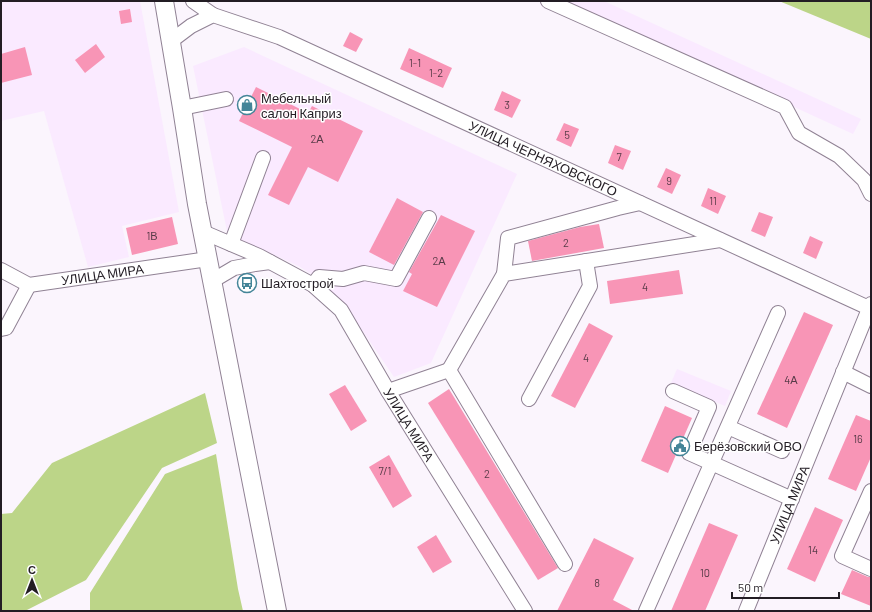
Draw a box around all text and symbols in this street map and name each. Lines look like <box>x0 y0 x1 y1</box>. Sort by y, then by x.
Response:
house number: 1-1 <box>409 56 421 69</box>
house number: 1-2 <box>429 66 443 79</box>
place label: Мебельный салон Каприз <box>261 90 342 121</box>
shop icon: Мебельный салон Каприз <box>236 94 258 116</box>
house number: 3 <box>504 98 510 111</box>
street label: УЛИЦА ЧЕРНЯХОВСКОГО <box>467 117 620 199</box>
house number: 5 <box>564 128 570 141</box>
house number: 2А <box>310 132 324 145</box>
house number: 7 <box>616 150 622 163</box>
house number: 9 <box>666 174 672 187</box>
house number: 11 <box>709 194 717 207</box>
house number: 1В <box>146 229 158 242</box>
house number: 2 <box>563 236 569 249</box>
house number: 2А <box>432 254 446 267</box>
street label: УЛИЦА МИРА <box>60 260 145 288</box>
bus stop icon: Шахтострой <box>236 272 258 294</box>
place label: Шахтострой <box>261 275 334 291</box>
house number: 4 <box>642 280 648 293</box>
house number: 4 <box>583 351 589 364</box>
house number: 4А <box>784 373 798 386</box>
street label: УЛИЦА МИРА <box>380 385 438 464</box>
house number: 16 <box>853 432 863 445</box>
public building icon: Берёзовский ОВО <box>669 435 691 457</box>
place label: Берёзовский ОВО <box>694 438 802 454</box>
street label: УЛИЦА МИРА <box>766 463 813 546</box>
house number: 7/1 <box>379 464 391 477</box>
house number: 2 <box>484 467 490 480</box>
house number: 14 <box>808 543 818 556</box>
north arrow <box>12 560 52 600</box>
text: С <box>28 563 36 576</box>
house number: 10 <box>700 566 710 579</box>
scale bar <box>732 574 839 600</box>
house number: 8 <box>594 576 600 589</box>
text: 50 m <box>738 580 763 594</box>

